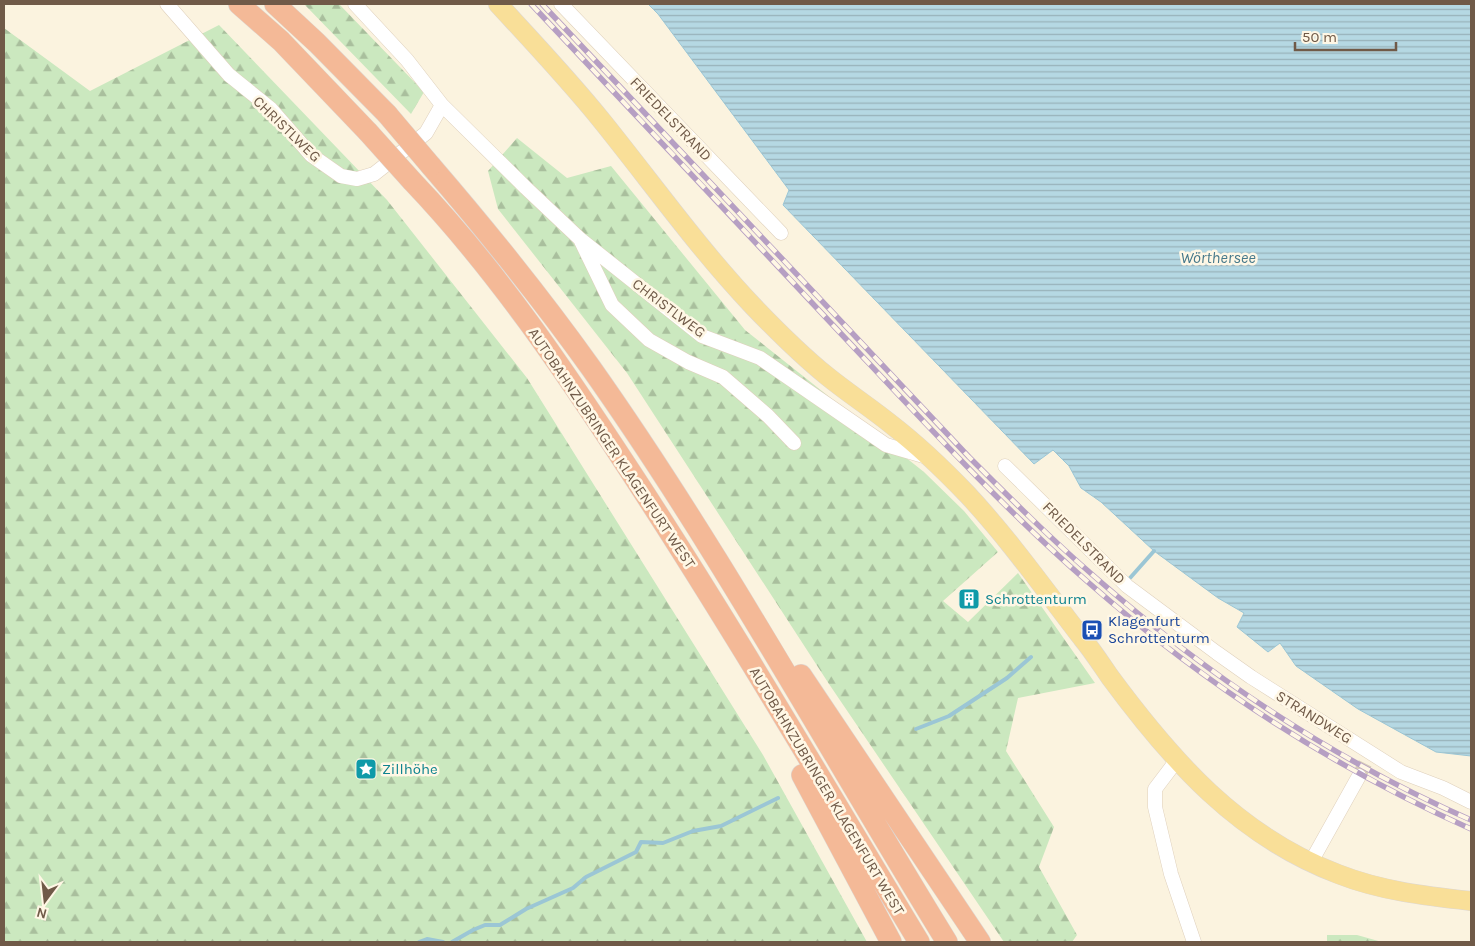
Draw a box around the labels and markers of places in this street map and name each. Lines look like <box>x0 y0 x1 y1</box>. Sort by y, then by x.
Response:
building icon: Schrottenturm <box>957 587 981 611</box>
place label: Schrottenturm <box>985 590 1087 608</box>
place label: Klagenfurt Schrottenturm <box>1108 612 1210 647</box>
bus stop icon: Klagenfurt Schrottenturm <box>1080 618 1104 642</box>
place icon: Zillhöhe <box>354 757 378 781</box>
place label: Zillhöhe <box>382 760 438 778</box>

